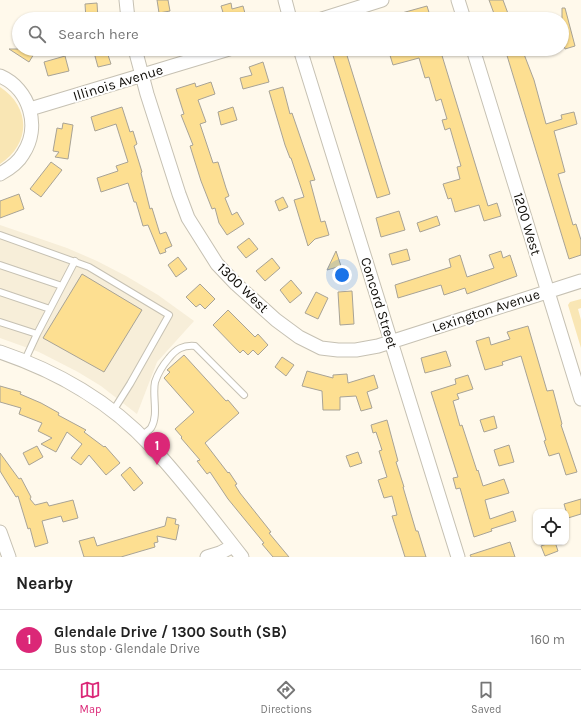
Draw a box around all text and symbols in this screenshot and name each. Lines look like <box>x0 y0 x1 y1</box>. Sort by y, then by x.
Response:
search box <box>12 12 569 56</box>
icon: search <box>26 23 48 45</box>
text: Search here <box>58 25 139 43</box>
street label: Illinois Avenue <box>71 61 165 105</box>
street label: 1200 West <box>509 191 545 257</box>
street label: Concord Street <box>357 255 401 351</box>
street label: 1300 West <box>214 259 272 317</box>
your location <box>332 265 352 285</box>
street label: Lexington Avenue <box>430 286 542 336</box>
pin: 1 <box>144 432 170 465</box>
map controls <box>533 509 569 545</box>
button: locate <box>533 509 569 545</box>
text: Nearby <box>16 573 73 593</box>
text: Glendale Drive / 1300 South (SB) <box>54 623 287 641</box>
text: 1 <box>27 632 31 647</box>
text: 160 m <box>530 632 565 647</box>
text: Bus stop · Glendale Drive <box>54 641 200 656</box>
tab: Map <box>79 679 101 716</box>
tab: Directions <box>260 679 312 716</box>
tab: Saved <box>471 679 502 716</box>

